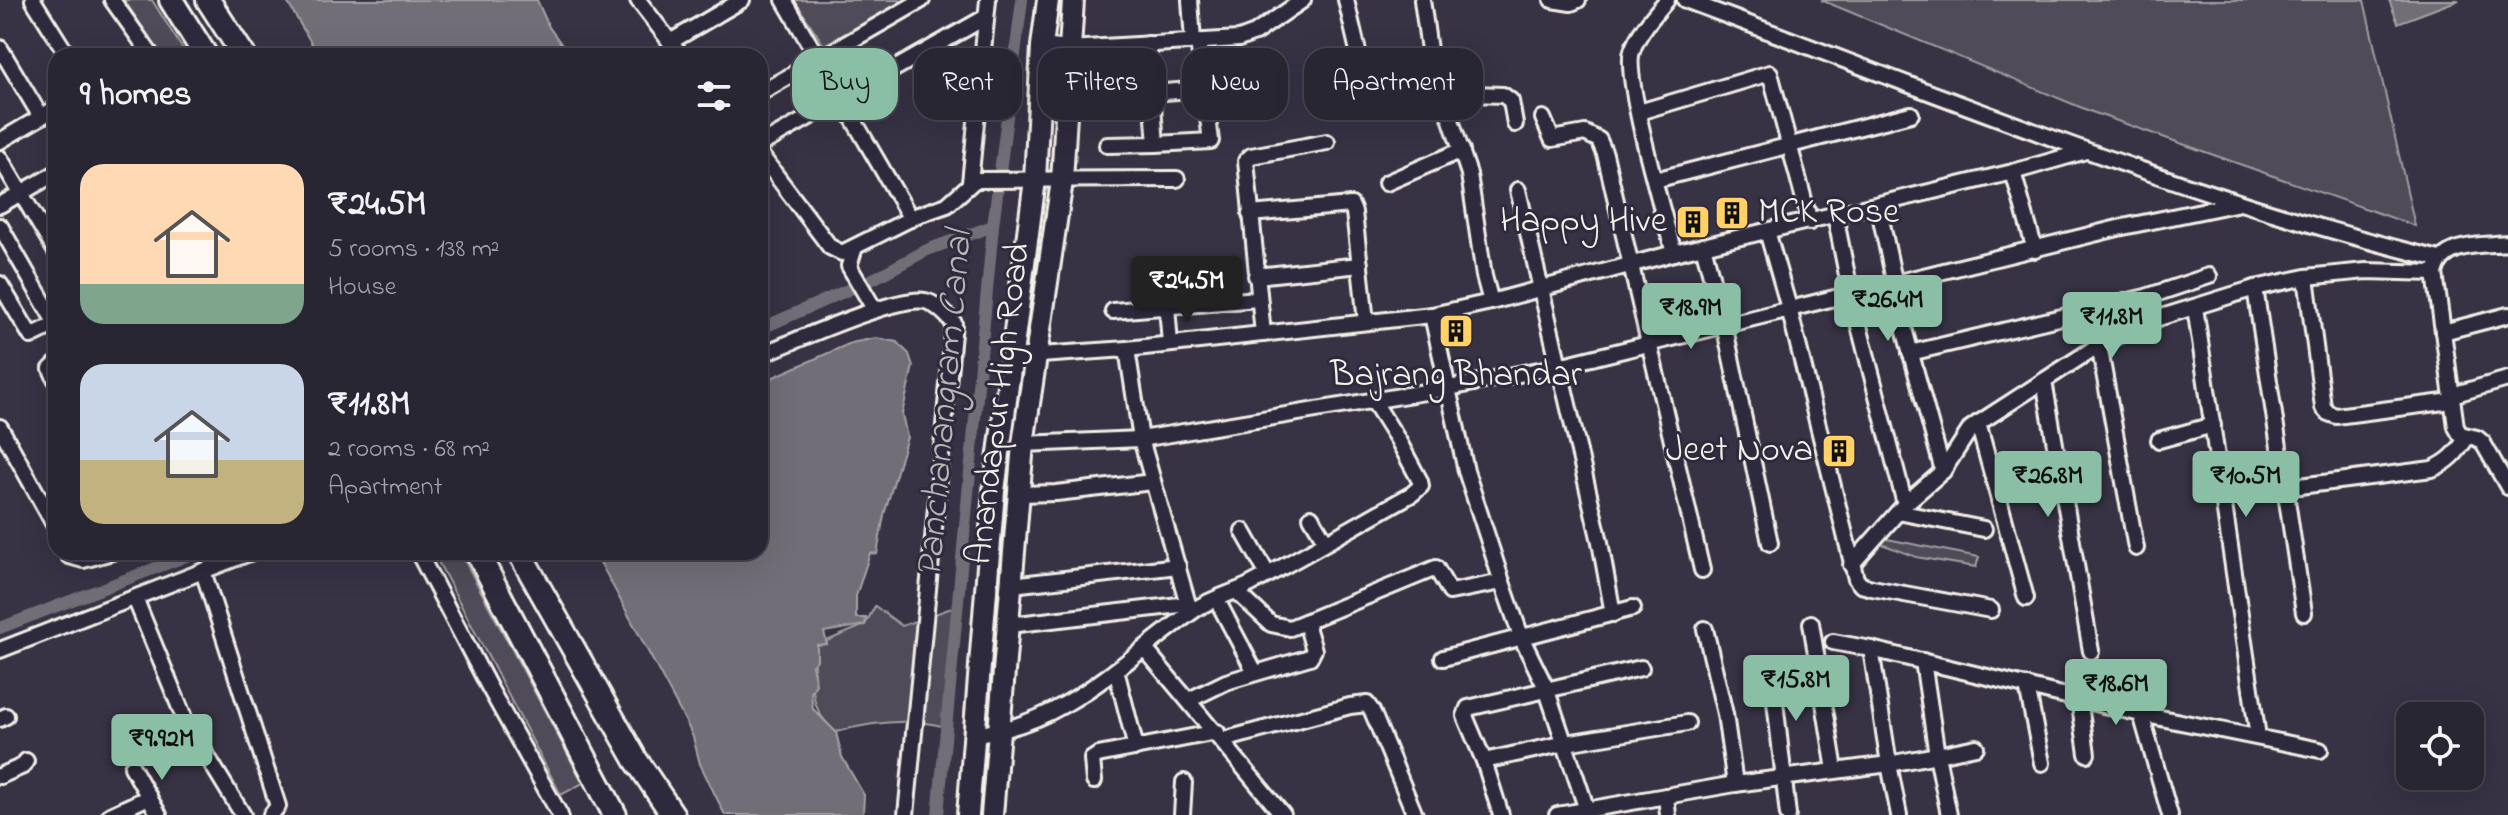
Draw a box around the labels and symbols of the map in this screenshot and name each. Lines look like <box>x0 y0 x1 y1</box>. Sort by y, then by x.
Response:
place label: MCK Rose <box>1758 187 1900 240</box>
building icon: MCK Rose <box>1713 194 1751 232</box>
place label: Happy Hive <box>1500 196 1668 249</box>
building icon: Happy Hive <box>1674 203 1712 241</box>
water label: Panchanangram Canal <box>903 224 989 580</box>
street label: Anandapur High Road <box>954 240 1046 568</box>
pin: ₹24.5M <box>1122 256 1252 324</box>
pin: ₹26.4M <box>1823 275 1953 343</box>
pin: ₹18.9M <box>1626 283 1756 351</box>
pin: ₹11.8M <box>2047 292 2177 360</box>
building icon: Bajrang Bhandar <box>1437 312 1475 350</box>
place label: Bajrang Bhandar <box>1329 350 1583 403</box>
place label: Jeet Nova <box>1666 425 1813 478</box>
building icon: Jeet Nova <box>1820 432 1858 470</box>
pin: ₹26.8M <box>1983 451 2113 519</box>
pin: ₹10.5M <box>2181 451 2311 519</box>
pin: ₹15.8M <box>1731 655 1861 723</box>
pin: ₹18.6M <box>2051 659 2181 727</box>
pin: ₹9.92M <box>97 714 227 782</box>

